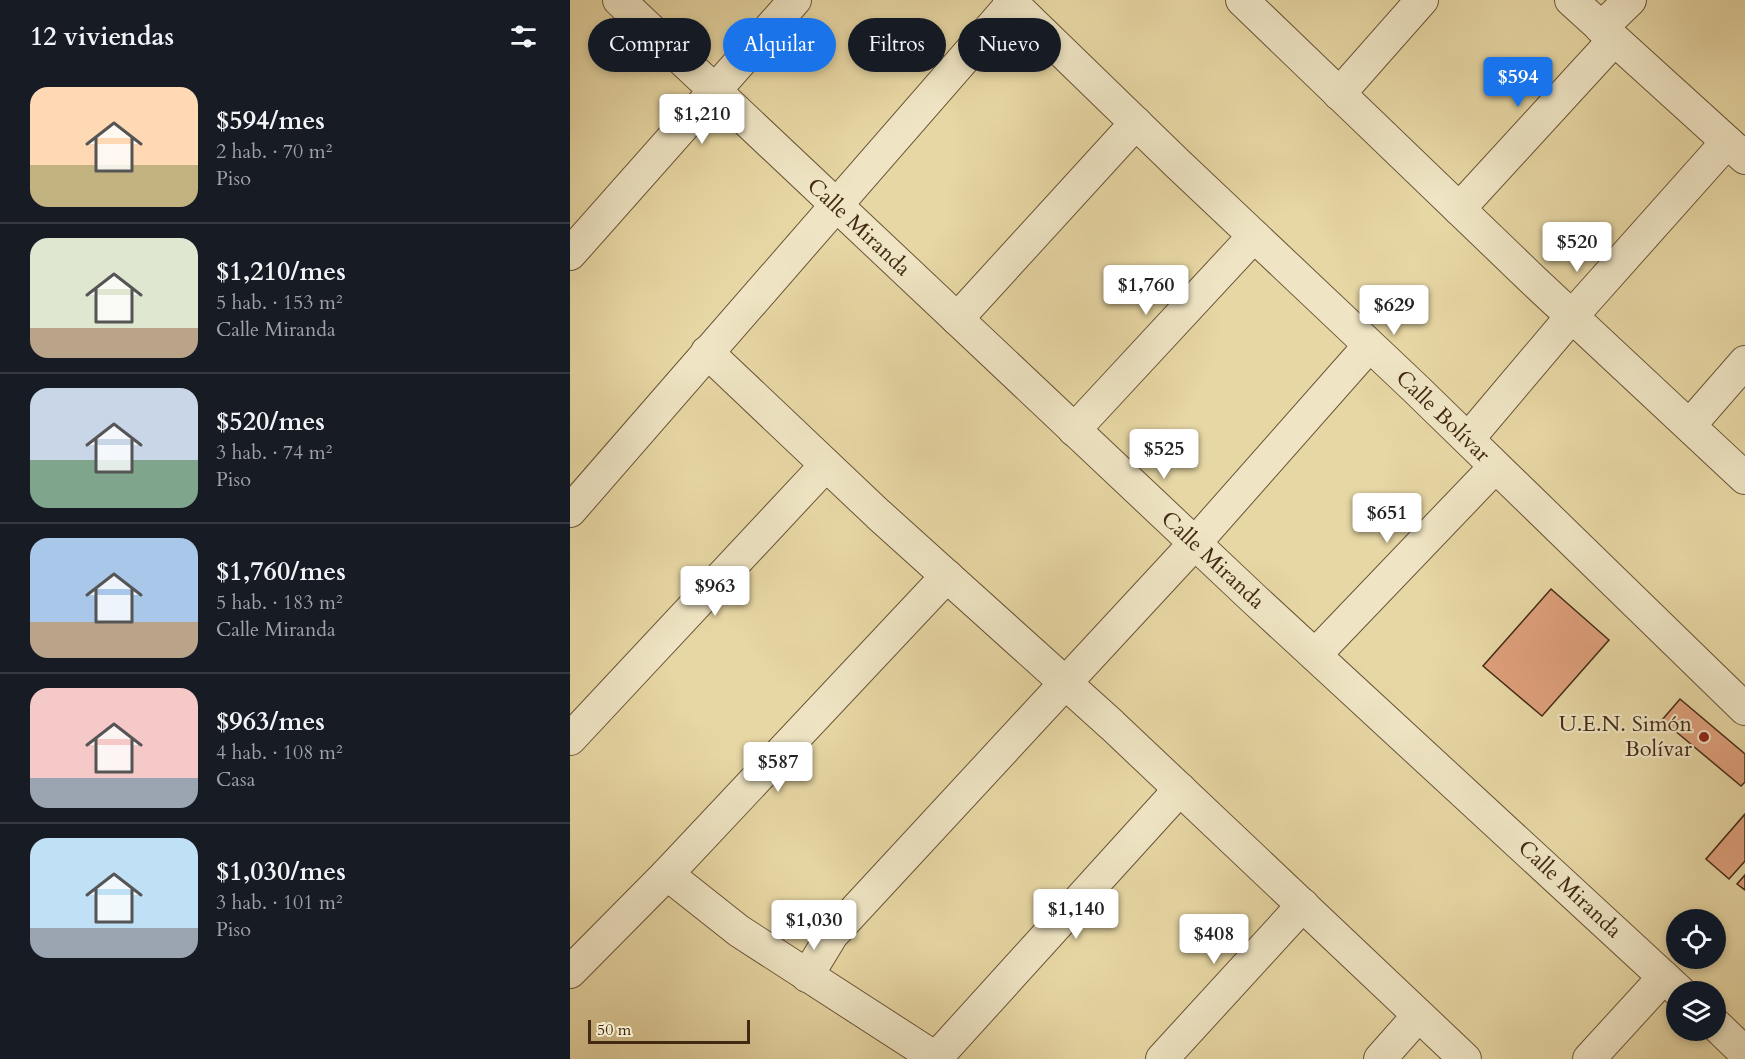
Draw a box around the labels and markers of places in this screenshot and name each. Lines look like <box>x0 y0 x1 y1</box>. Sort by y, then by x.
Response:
pin: $594 <box>1482 57 1554 108</box>
pin: $1,210 <box>653 94 751 145</box>
pin: $520 <box>1541 222 1613 273</box>
pin: $1,760 <box>1097 265 1195 316</box>
pin: $629 <box>1358 285 1430 336</box>
pin: $525 <box>1128 429 1200 480</box>
pin: $651 <box>1351 493 1423 544</box>
pin: $963 <box>679 566 751 617</box>
place label: U.E.N. Simón Bolívar <box>1559 709 1693 764</box>
marker: U.E.N. Simón Bolívar <box>1697 730 1711 744</box>
pin: $587 <box>742 742 814 793</box>
pin: $1,140 <box>1027 889 1125 940</box>
pin: $1,030 <box>765 900 863 951</box>
pin: $408 <box>1178 914 1250 965</box>

